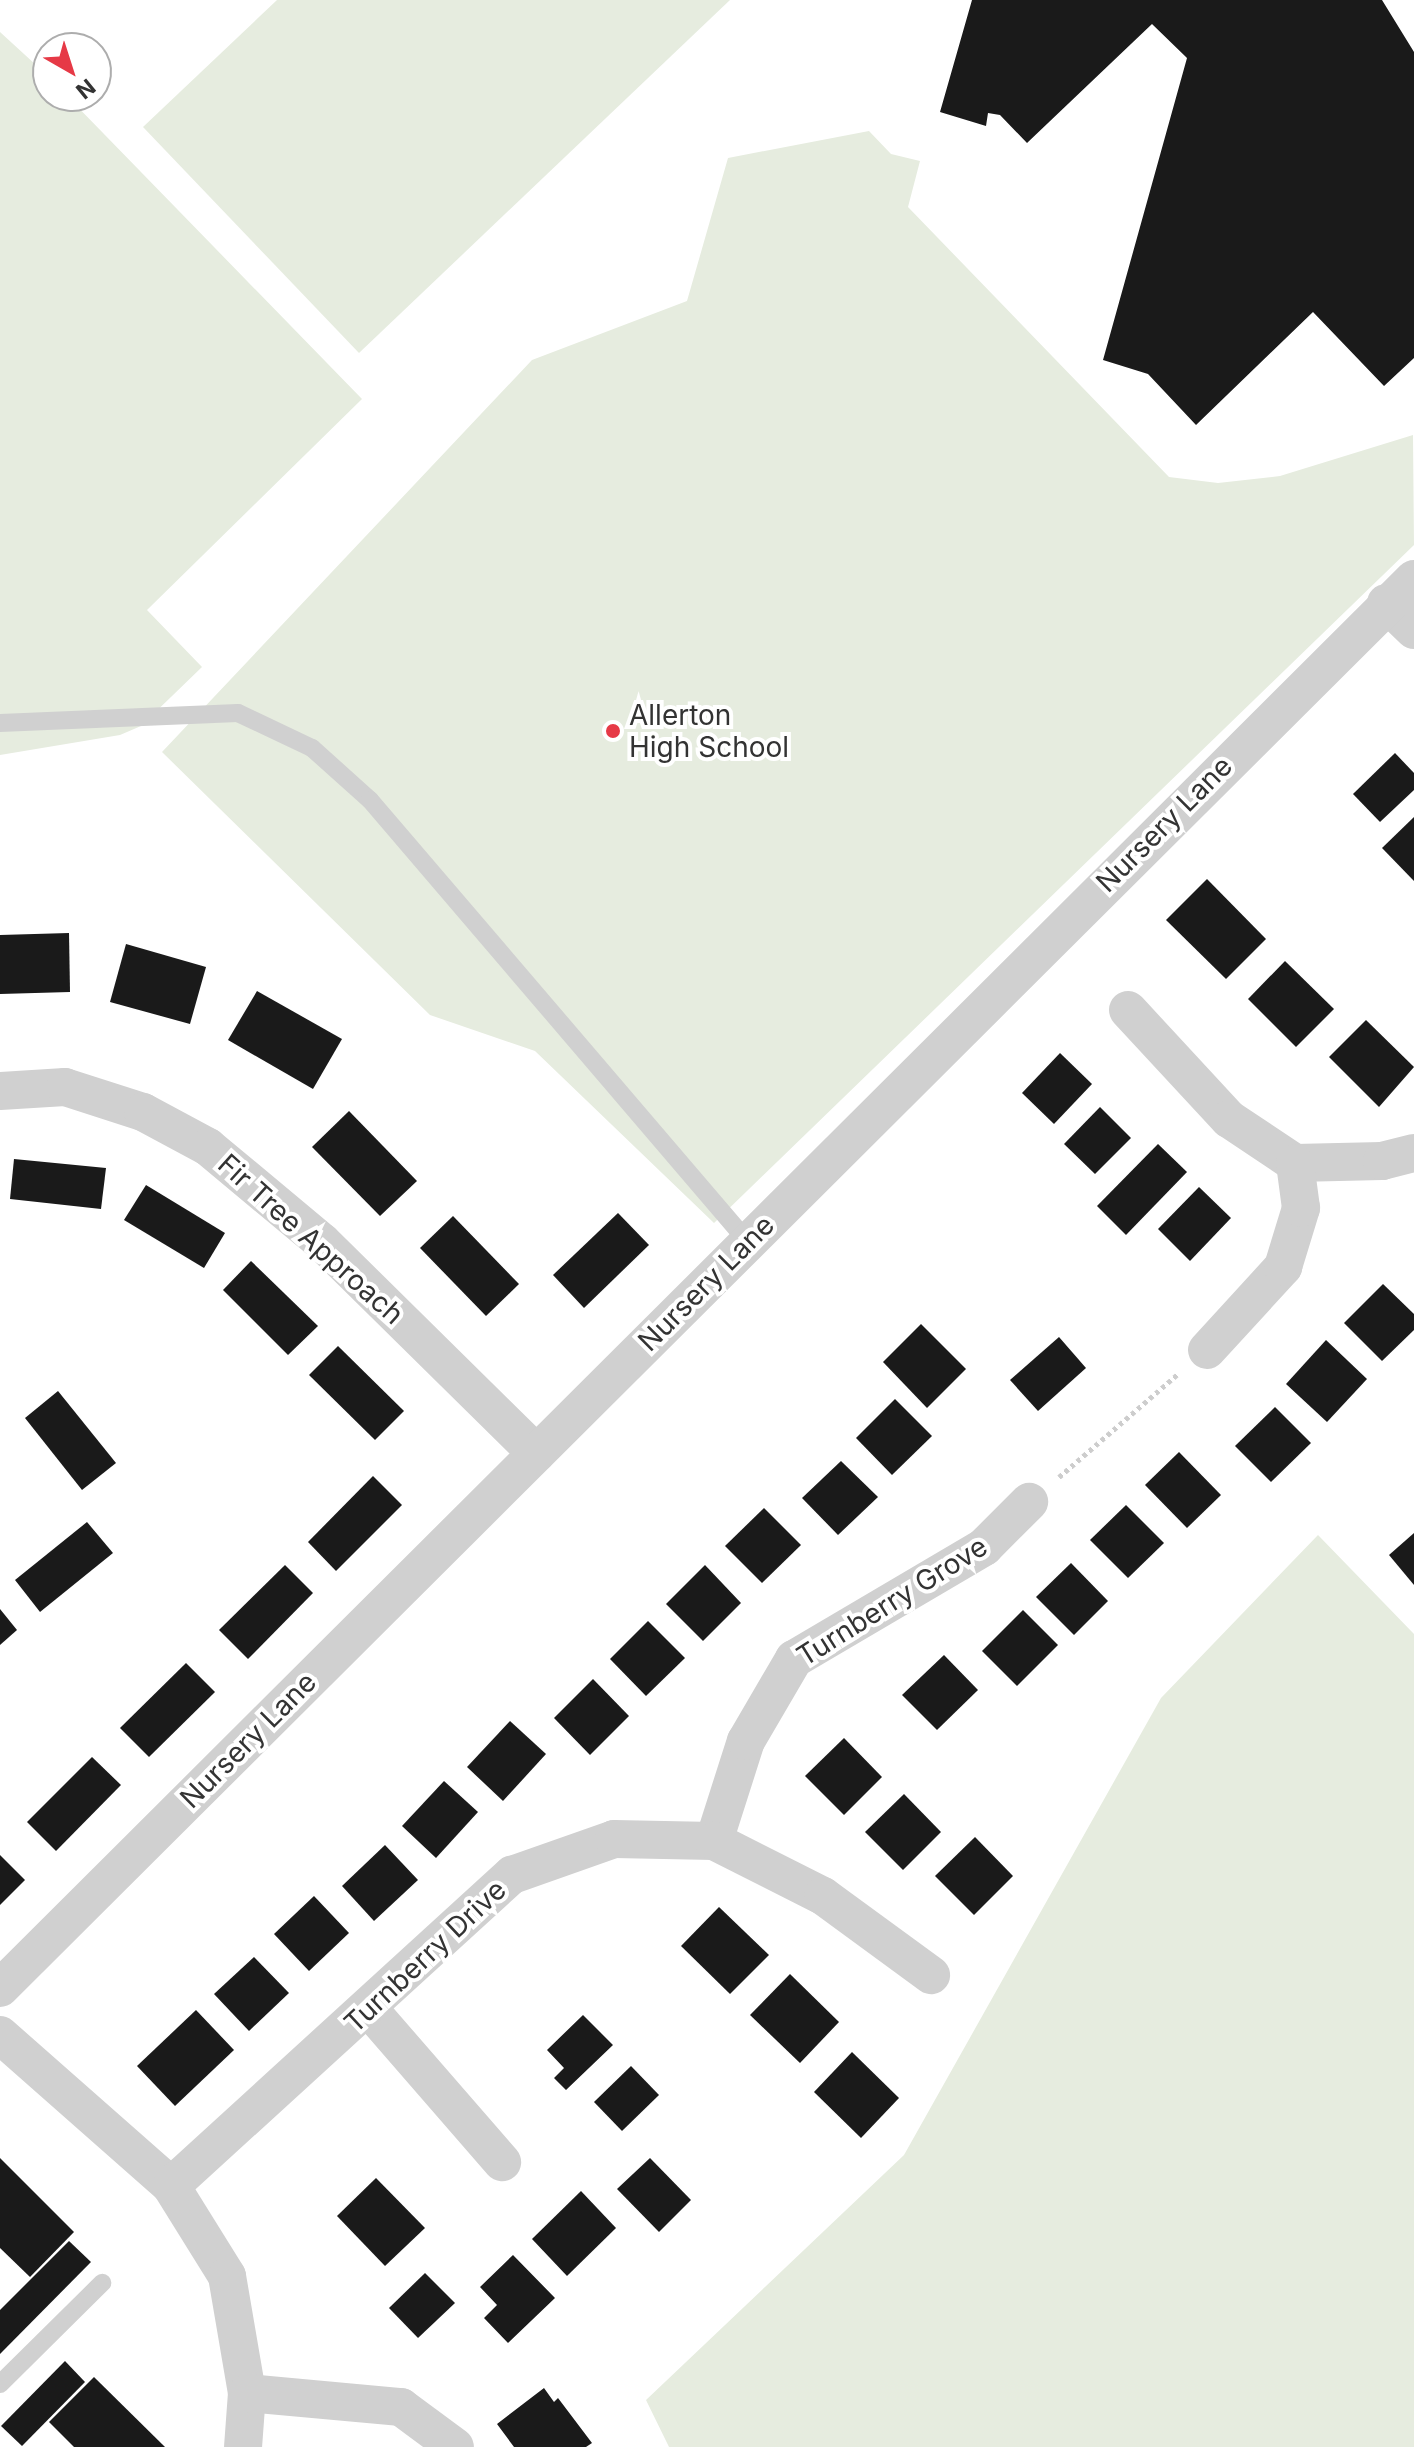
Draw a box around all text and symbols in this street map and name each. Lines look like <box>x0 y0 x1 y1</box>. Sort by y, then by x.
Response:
north arrow <box>32 32 112 112</box>
text: N <box>71 74 101 104</box>
place label: Allerton High School <box>629 698 789 764</box>
marker: Allerton High School <box>604 722 622 740</box>
street label: Nursery Lane <box>1089 749 1239 899</box>
street label: Fir Tree Approach <box>211 1147 411 1331</box>
street label: Nursery Lane <box>631 1208 781 1358</box>
street label: Turnberry Grove <box>791 1529 993 1673</box>
street label: Nursery Lane <box>173 1665 323 1815</box>
street label: Turnberry Drive <box>337 1873 513 2039</box>

